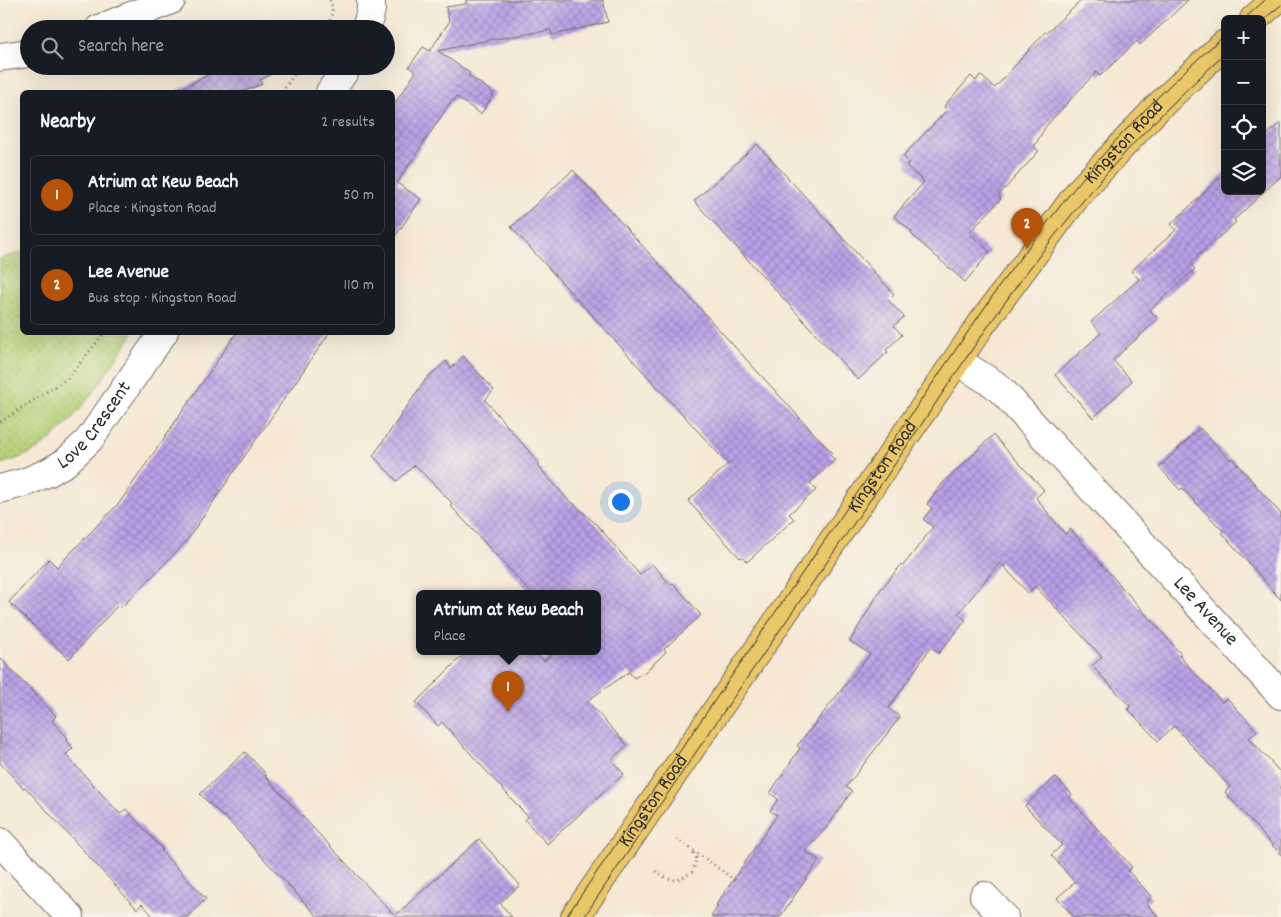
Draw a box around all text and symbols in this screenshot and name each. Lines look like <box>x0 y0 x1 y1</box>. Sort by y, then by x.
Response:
map controls <box>1221 15 1266 195</box>
button: + <box>1221 15 1266 60</box>
search box <box>20 20 395 75</box>
icon: search <box>38 34 66 62</box>
text: Search here <box>78 34 164 61</box>
button: − <box>1221 60 1266 105</box>
street label: Kingston Road <box>1078 94 1171 192</box>
button: locate <box>1221 105 1266 150</box>
text: Nearby <box>40 108 95 138</box>
text: 2 results <box>321 111 375 134</box>
button: layers <box>1221 150 1266 195</box>
text: Atrium at Kew Beach <box>88 170 238 197</box>
text: 1 <box>55 184 59 207</box>
text: 50 m <box>343 184 374 207</box>
text: Place · Kingston Road <box>88 197 217 220</box>
pin: 2 <box>1011 208 1043 249</box>
text: Lee Avenue <box>88 260 169 287</box>
text: 2 <box>54 274 61 297</box>
text: 110 m <box>344 274 374 297</box>
text: Bus stop · Kingston Road <box>88 287 236 310</box>
street label: Love Crescent <box>53 376 139 478</box>
street label: Kingston Road <box>841 416 925 520</box>
your location <box>608 489 634 515</box>
street label: Lee Avenue <box>1166 571 1244 653</box>
popup <box>416 590 601 655</box>
text: Atrium at Kew Beach <box>433 598 584 625</box>
text: Place <box>433 625 466 648</box>
pin: 1 <box>492 671 524 712</box>
street label: Kingston Road <box>612 750 696 854</box>

